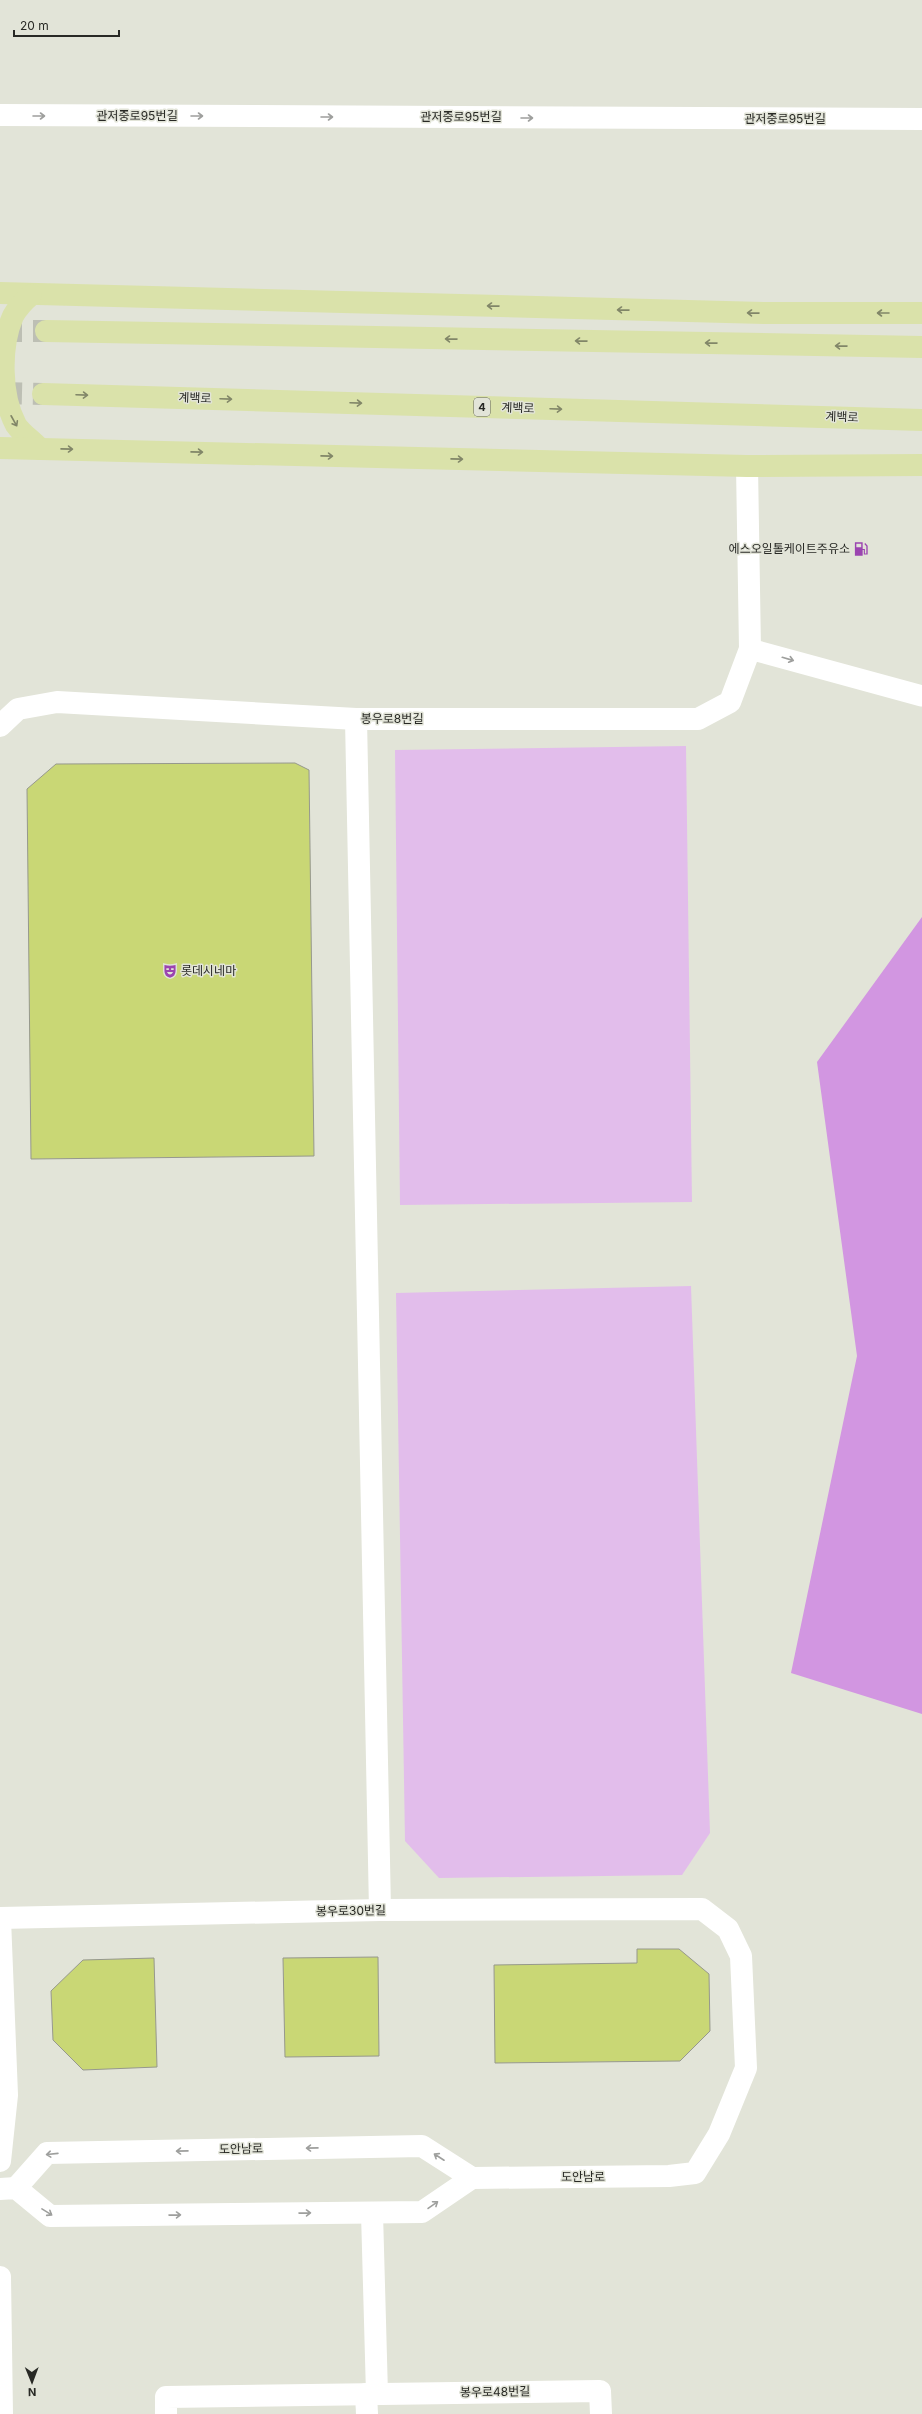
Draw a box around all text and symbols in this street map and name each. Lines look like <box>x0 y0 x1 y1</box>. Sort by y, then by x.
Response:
scale bar <box>14 12 119 38</box>
text: 20 m <box>20 18 49 33</box>
street label: 관저중로95번길 <box>97 108 177 123</box>
street label: 관저중로95번길 <box>421 109 501 124</box>
street label: 관저중로95번길 <box>745 111 825 126</box>
one-way arrow <box>32 112 45 120</box>
one-way arrow <box>190 112 203 120</box>
one-way arrow <box>320 113 333 121</box>
one-way arrow <box>520 114 533 121</box>
one-way arrow <box>487 302 500 310</box>
one-way arrow <box>617 306 630 313</box>
one-way arrow <box>747 309 760 317</box>
one-way arrow <box>877 309 890 317</box>
one-way arrow <box>445 335 458 343</box>
one-way arrow <box>575 337 588 345</box>
one-way arrow <box>705 340 718 347</box>
one-way arrow <box>835 342 848 350</box>
street label: 계백로 <box>178 389 212 406</box>
one-way arrow <box>75 391 88 398</box>
one-way arrow <box>219 395 232 403</box>
road number: 4 <box>474 398 490 416</box>
one-way arrow <box>349 399 362 407</box>
street label: 계백로 <box>501 399 535 416</box>
one-way arrow <box>549 405 562 413</box>
street label: 계백로 <box>825 408 859 425</box>
one-way arrow <box>11 415 19 427</box>
one-way arrow <box>60 445 73 453</box>
one-way arrow <box>190 449 203 456</box>
one-way arrow <box>320 452 333 460</box>
one-way arrow <box>450 455 463 463</box>
place label: 에스오일톨케이트주유소 <box>729 541 850 556</box>
fuel station icon: 에스오일톨케이트주유소 <box>853 541 869 557</box>
one-way arrow <box>781 656 794 663</box>
street label: 봉우로8번길 <box>361 711 423 726</box>
theatre icon: 롯데시네마 <box>162 963 178 979</box>
place label: 롯데시네마 <box>181 963 236 978</box>
street label: 봉우로30번길 <box>316 1902 386 1919</box>
street label: 도안남로 <box>219 2141 263 2156</box>
one-way arrow <box>306 2144 319 2152</box>
one-way arrow <box>176 2147 189 2154</box>
one-way arrow <box>46 2150 59 2158</box>
one-way arrow <box>433 2152 445 2160</box>
street label: 도안남로 <box>561 2169 605 2184</box>
one-way arrow <box>427 2201 438 2209</box>
one-way arrow <box>41 2208 52 2217</box>
one-way arrow <box>298 2209 311 2217</box>
one-way arrow <box>168 2211 181 2219</box>
north arrow <box>12 2362 52 2402</box>
street label: 봉우로48번길 <box>460 2383 530 2400</box>
text: N <box>28 2385 36 2399</box>

